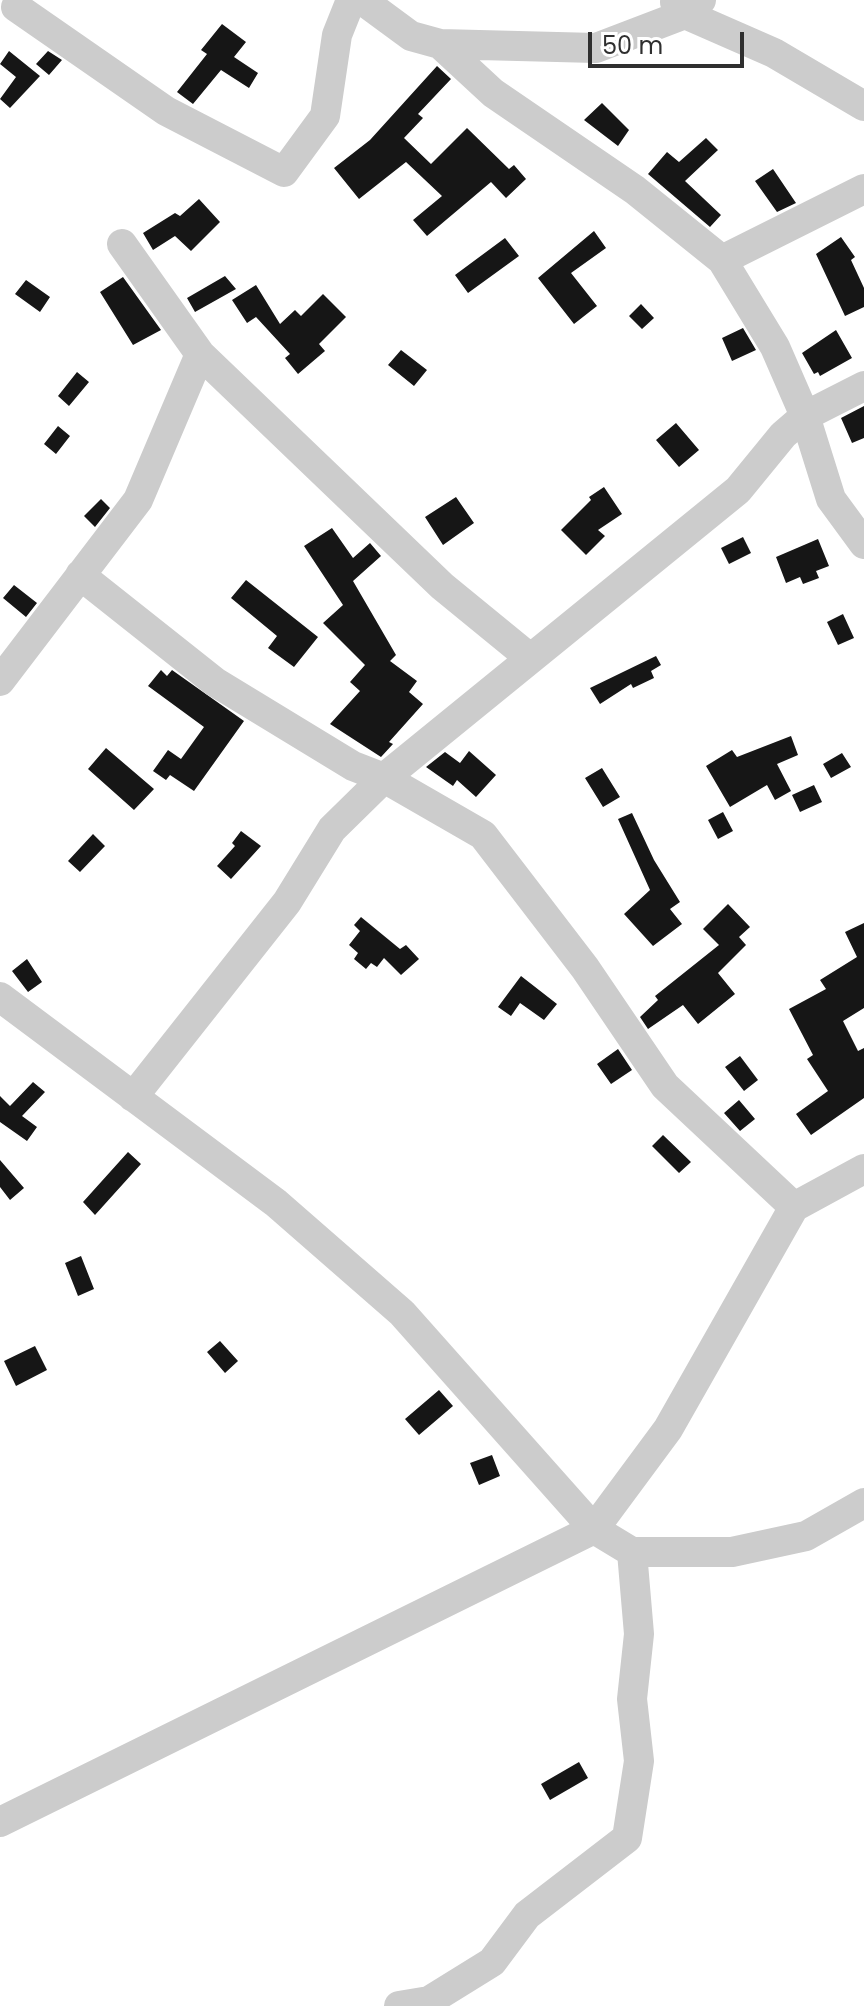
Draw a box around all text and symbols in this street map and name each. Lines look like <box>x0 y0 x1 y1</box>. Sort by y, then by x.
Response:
scale bar <box>592 16 748 66</box>
text: 50 m <box>602 29 663 62</box>

